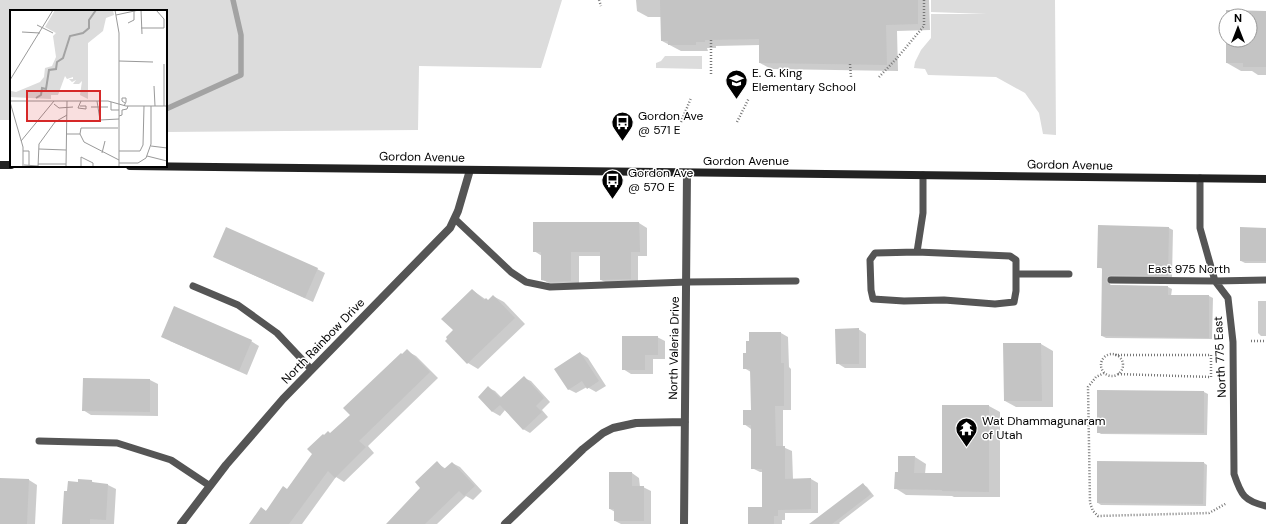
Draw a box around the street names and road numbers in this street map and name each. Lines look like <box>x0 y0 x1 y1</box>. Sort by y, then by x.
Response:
street label: Gordon Avenue <box>379 148 465 166</box>
street label: Gordon Avenue <box>703 153 789 169</box>
street label: Gordon Avenue <box>1027 156 1113 174</box>
street label: East 975 North <box>1148 261 1230 277</box>
street label: North Rainbow Drive <box>278 295 368 387</box>
street label: North Valeria Drive <box>665 296 683 400</box>
street label: North 775 East <box>1210 316 1230 398</box>

